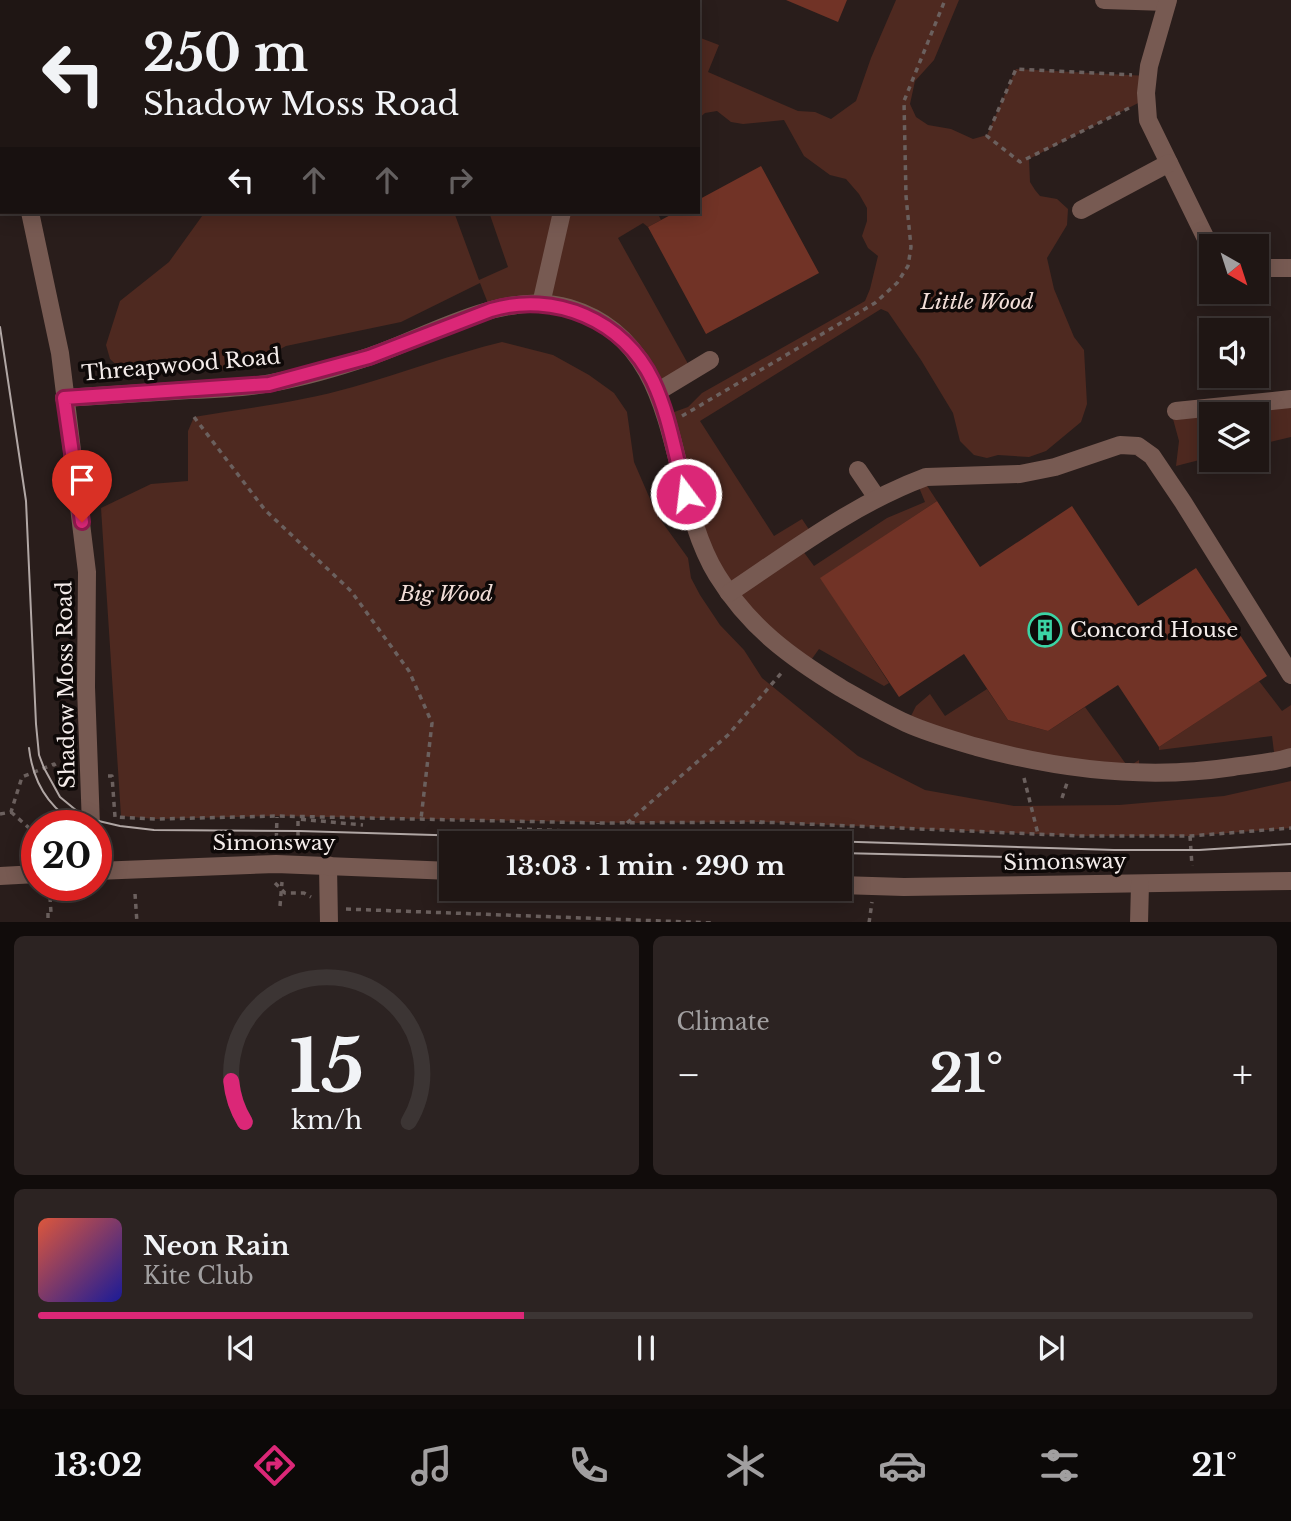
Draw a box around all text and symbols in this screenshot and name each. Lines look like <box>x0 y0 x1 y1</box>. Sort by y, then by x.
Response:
text: 250 m <box>143 23 308 84</box>
icon: left <box>28 28 119 119</box>
text: Shadow Moss Road <box>143 84 459 124</box>
icon: left <box>222 161 260 199</box>
icon: ahead <box>295 161 333 199</box>
icon: ahead <box>368 161 406 199</box>
icon: right <box>441 161 479 199</box>
north arrow <box>1199 234 1269 304</box>
map controls <box>1199 234 1269 472</box>
park label: Little Wood <box>919 289 1034 315</box>
button: sound <box>1199 318 1269 388</box>
street label: Threapwood Road <box>80 343 282 387</box>
button: layers <box>1199 402 1269 472</box>
pin <box>52 450 112 522</box>
position arrow <box>649 457 723 531</box>
icon: arrive <box>63 461 101 499</box>
street label: Shadow Moss Road <box>51 581 81 789</box>
park label: Big Wood <box>398 581 493 607</box>
building icon: Concord House <box>1026 611 1064 649</box>
place label: Concord House <box>1070 617 1238 643</box>
speed limit sign: 20 <box>21 810 112 901</box>
street label: Simonsway <box>212 830 336 856</box>
street label: Simonsway <box>1003 848 1127 876</box>
text: 13:03 · 1 min · 290 m <box>506 850 785 882</box>
text: Climate <box>677 1008 770 1036</box>
text: 15 <box>289 1021 364 1112</box>
text: 21° <box>929 1042 1003 1106</box>
text: − <box>677 1051 701 1098</box>
text: + <box>1232 1051 1253 1098</box>
text: km/h <box>291 1104 362 1135</box>
text: Neon Rain <box>143 1230 289 1262</box>
text: Kite Club <box>143 1262 254 1290</box>
icon: previous <box>222 1329 260 1367</box>
icon: pause <box>627 1329 665 1367</box>
icon: next <box>1032 1329 1070 1367</box>
icon: directions <box>250 1441 299 1490</box>
icon: music <box>407 1441 456 1490</box>
icon: phone <box>564 1441 613 1490</box>
icon: climate <box>721 1441 770 1490</box>
icon: car <box>878 1441 927 1490</box>
icon: filters <box>1035 1441 1084 1490</box>
text: 13:02 <box>54 1445 142 1485</box>
text: 21° <box>1191 1445 1237 1485</box>

